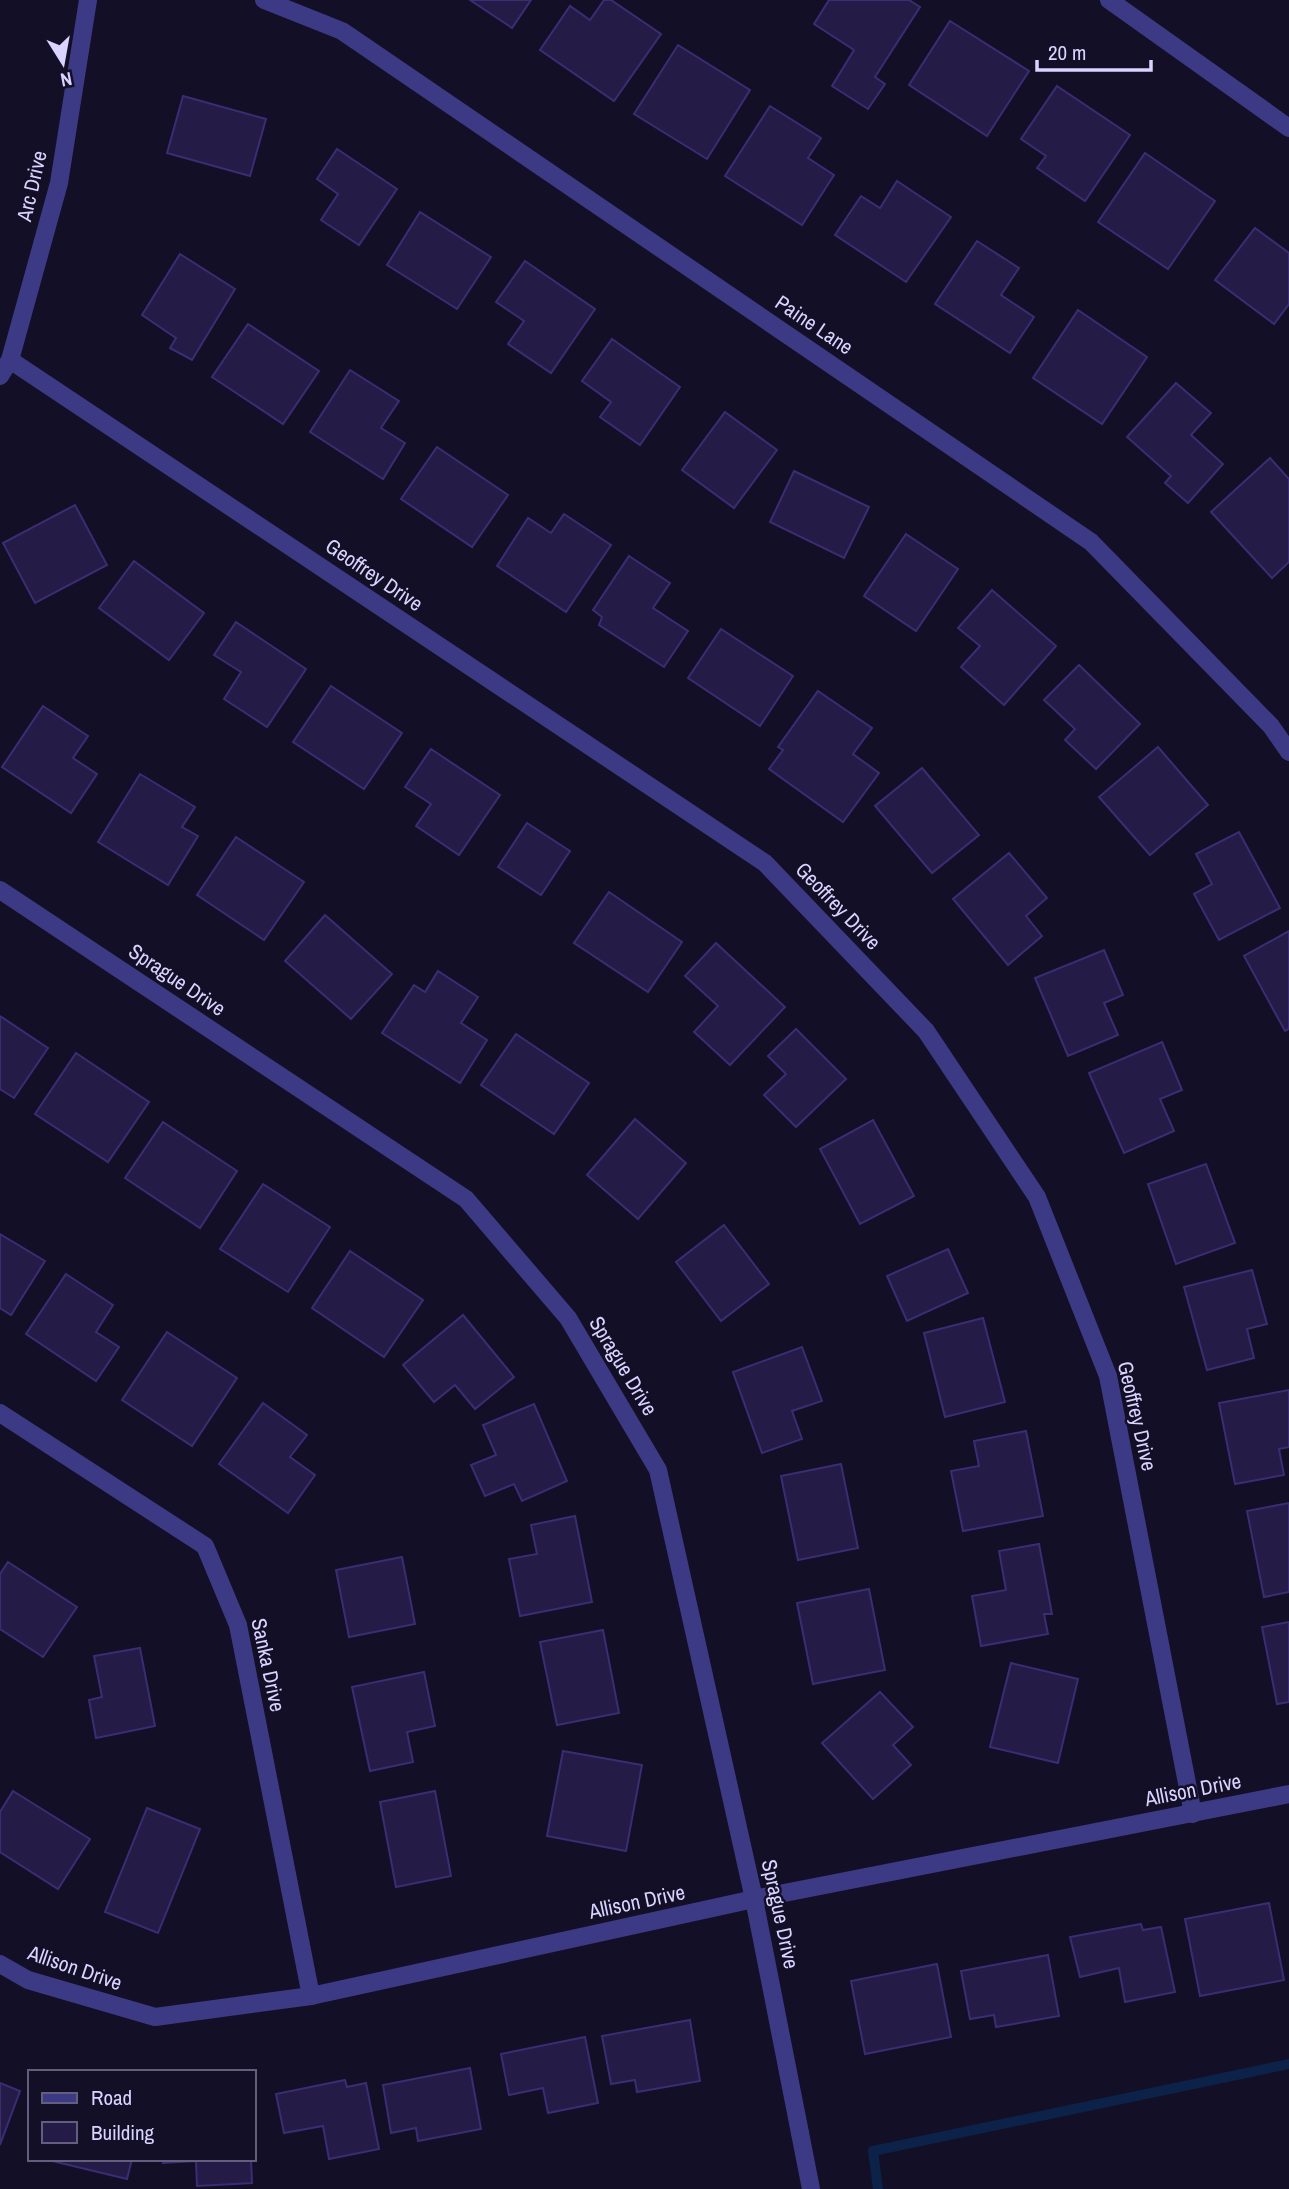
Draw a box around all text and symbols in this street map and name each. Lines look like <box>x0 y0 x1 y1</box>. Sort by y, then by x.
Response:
north arrow <box>28 28 98 98</box>
scale bar <box>1037 28 1151 72</box>
text: 20 m <box>1048 38 1086 67</box>
text: N <box>58 66 74 94</box>
street label: Arc Drive <box>9 148 54 225</box>
street label: Paine Lane <box>770 288 859 361</box>
street label: Geoffrey Drive <box>320 531 429 618</box>
street label: Geoffrey Drive <box>789 855 888 956</box>
street label: Sprague Drive <box>123 937 231 1023</box>
street label: Sprague Drive <box>582 1311 664 1421</box>
street label: Geoffrey Drive <box>1111 1358 1164 1474</box>
street label: Sanka Drive <box>244 1616 293 1714</box>
street label: Allison Drive <box>1141 1766 1244 1813</box>
street label: Sprague Drive <box>755 1857 806 1971</box>
street label: Allison Drive <box>585 1877 688 1926</box>
street label: Allison Drive <box>23 1938 126 1997</box>
legend <box>28 2070 256 2161</box>
text: Road <box>91 2083 132 2112</box>
text: Building <box>91 2118 155 2147</box>

